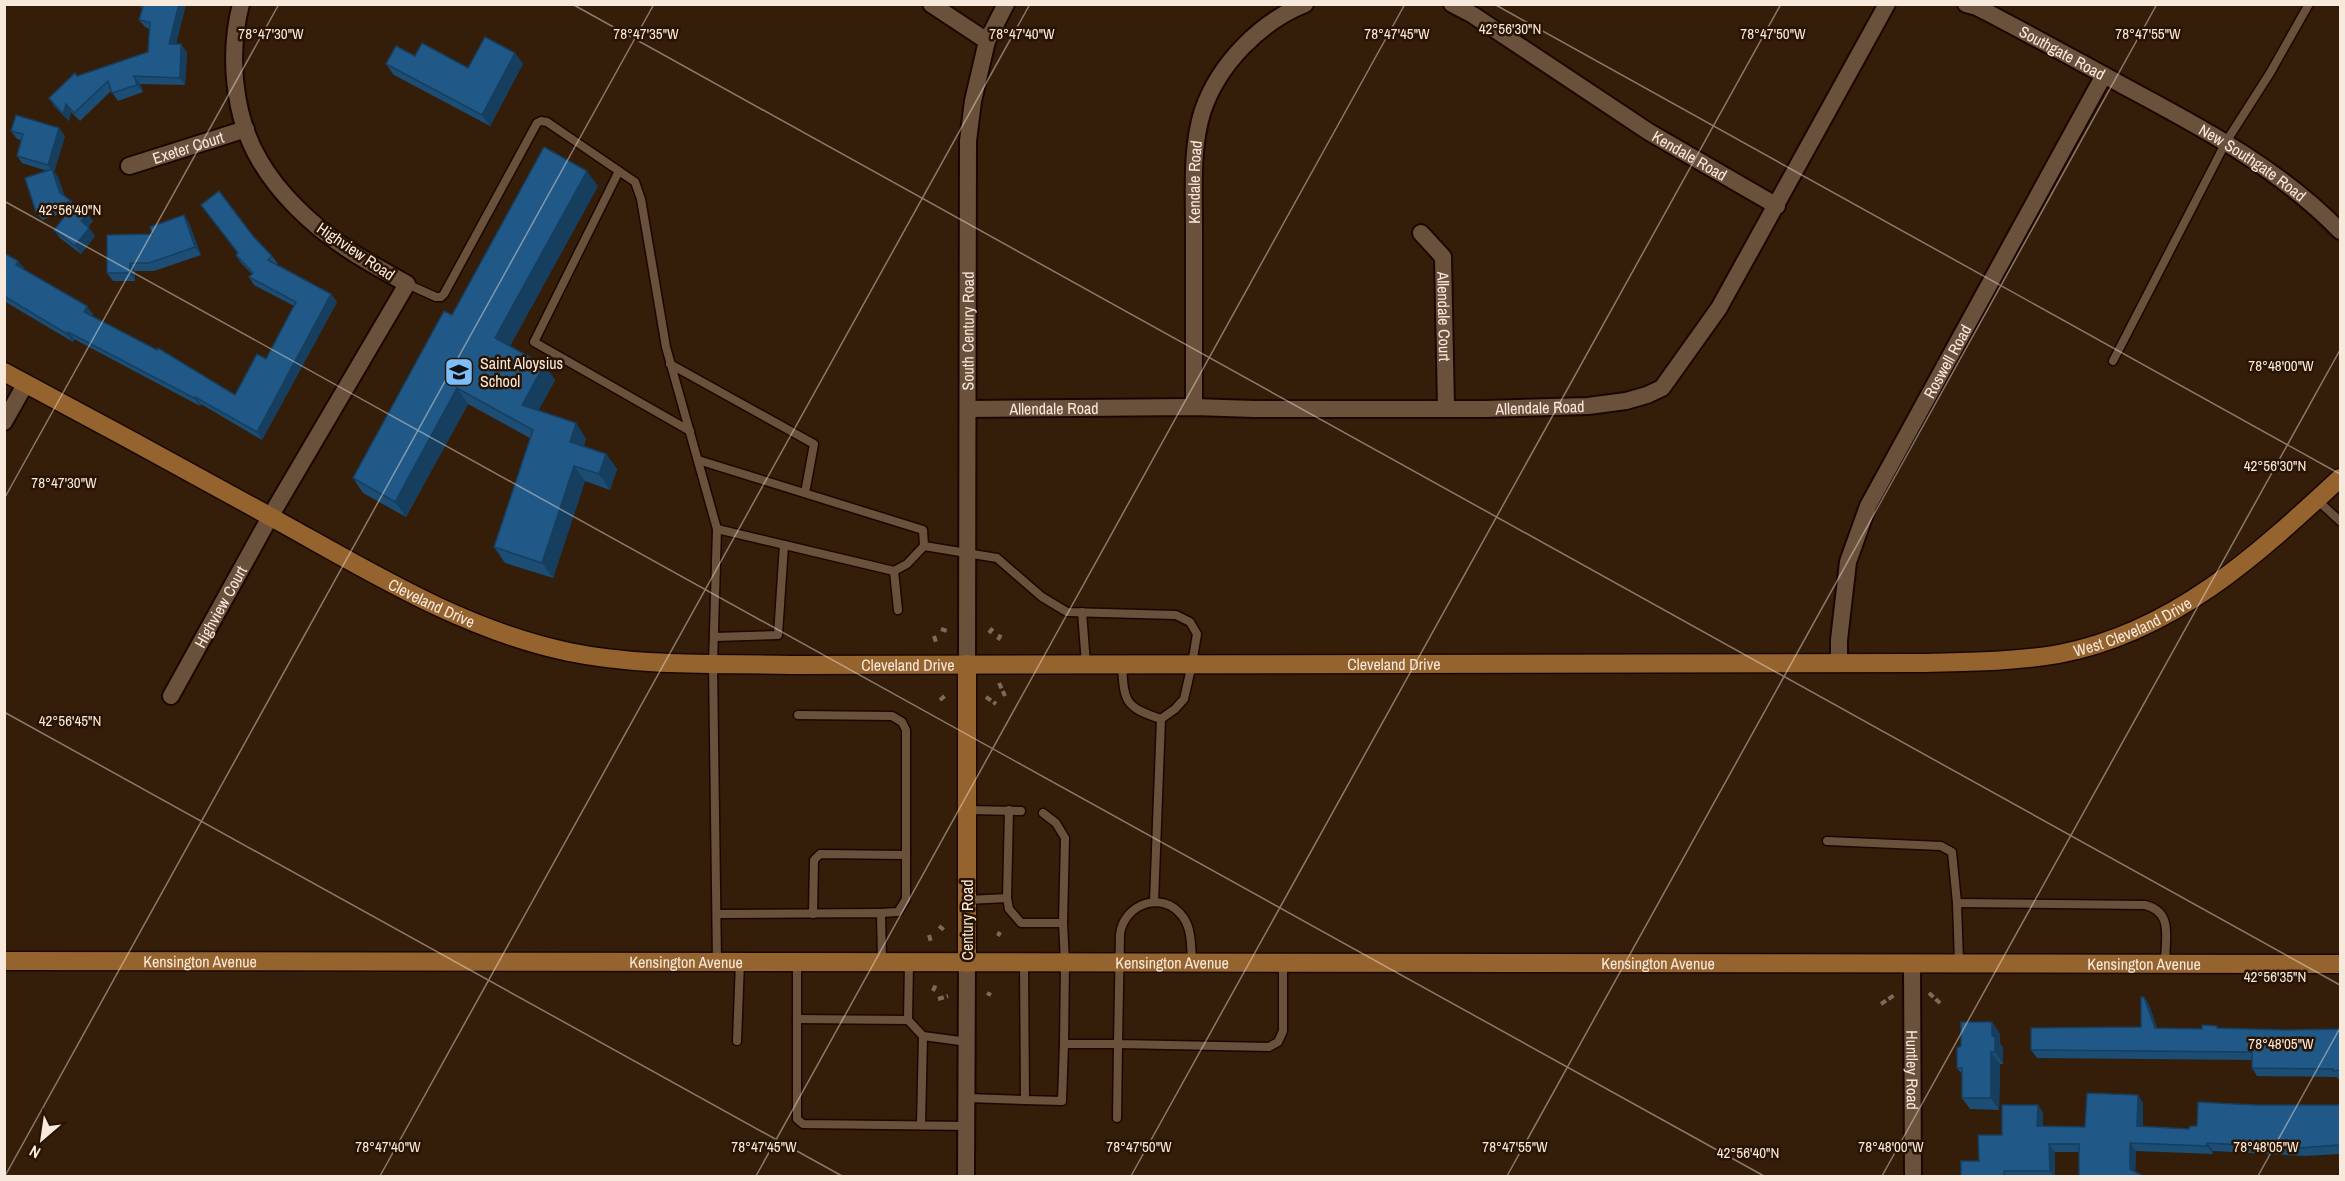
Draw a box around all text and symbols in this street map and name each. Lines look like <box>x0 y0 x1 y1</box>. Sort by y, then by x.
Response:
text: 42°56'30"N <box>1479 18 1541 39</box>
street label: Southgate Road <box>2015 20 2109 85</box>
text: 78°47'30"W <box>238 23 304 44</box>
text: 78°47'35"W <box>613 23 679 44</box>
text: 78°47'40"W <box>989 23 1055 44</box>
text: 78°47'45"W <box>1364 23 1430 44</box>
text: 78°47'50"W <box>1740 23 1806 44</box>
text: 78°47'55"W <box>2115 23 2181 44</box>
street label: New Southgate Road <box>2195 118 2311 206</box>
street label: Kendale Road <box>1648 125 1731 186</box>
street label: Exeter Court <box>150 126 227 169</box>
street label: Kendale Road <box>1183 139 1207 224</box>
text: 42°56'40"N <box>39 199 101 220</box>
street label: Highview Road <box>313 217 399 285</box>
street label: Allendale Court <box>1432 270 1456 362</box>
street label: South Century Road <box>957 271 979 391</box>
street label: Roswell Road <box>1918 320 1976 402</box>
place label: Saint Aloysius School <box>480 352 563 392</box>
text: 78°48'00"W <box>2248 355 2314 376</box>
school or university icon: Saint Aloysius School <box>443 356 475 388</box>
street label: Allendale Road <box>1494 395 1585 420</box>
street label: Allendale Road <box>1008 397 1099 420</box>
text: 42°56'30"N <box>2244 455 2306 476</box>
text: 78°47'30"W <box>31 472 97 493</box>
street label: Highview Court <box>189 562 252 652</box>
street label: Cleveland Drive <box>384 573 478 633</box>
street label: West Cleveland Drive <box>2071 592 2196 662</box>
street label: Cleveland Drive <box>1347 653 1441 675</box>
street label: Cleveland Drive <box>861 654 955 676</box>
text: 42°56'45"N <box>39 710 101 731</box>
street label: Century Road <box>956 880 978 960</box>
street label: Kensington Avenue <box>143 950 257 972</box>
street label: Kensington Avenue <box>629 951 743 973</box>
street label: Kensington Avenue <box>1115 951 1229 974</box>
street label: Kensington Avenue <box>1601 952 1715 974</box>
street label: Kensington Avenue <box>2087 953 2201 975</box>
text: 42°56'35"N <box>2244 966 2306 987</box>
street label: Huntley Road <box>1901 1030 1924 1110</box>
text: 78°48'05"W <box>2248 1033 2314 1054</box>
north arrow <box>12 1109 72 1169</box>
text: 78°47'40"W <box>355 1136 421 1157</box>
text: 78°47'45"W <box>731 1136 797 1157</box>
text: 78°47'50"W <box>1106 1136 1172 1157</box>
text: 78°47'55"W <box>1482 1136 1548 1157</box>
text: 78°48'00"W <box>1858 1136 1924 1157</box>
text: 78°48'05"W <box>2233 1136 2299 1157</box>
text: N <box>25 1140 44 1164</box>
text: 42°56'40"N <box>1717 1142 1779 1163</box>

